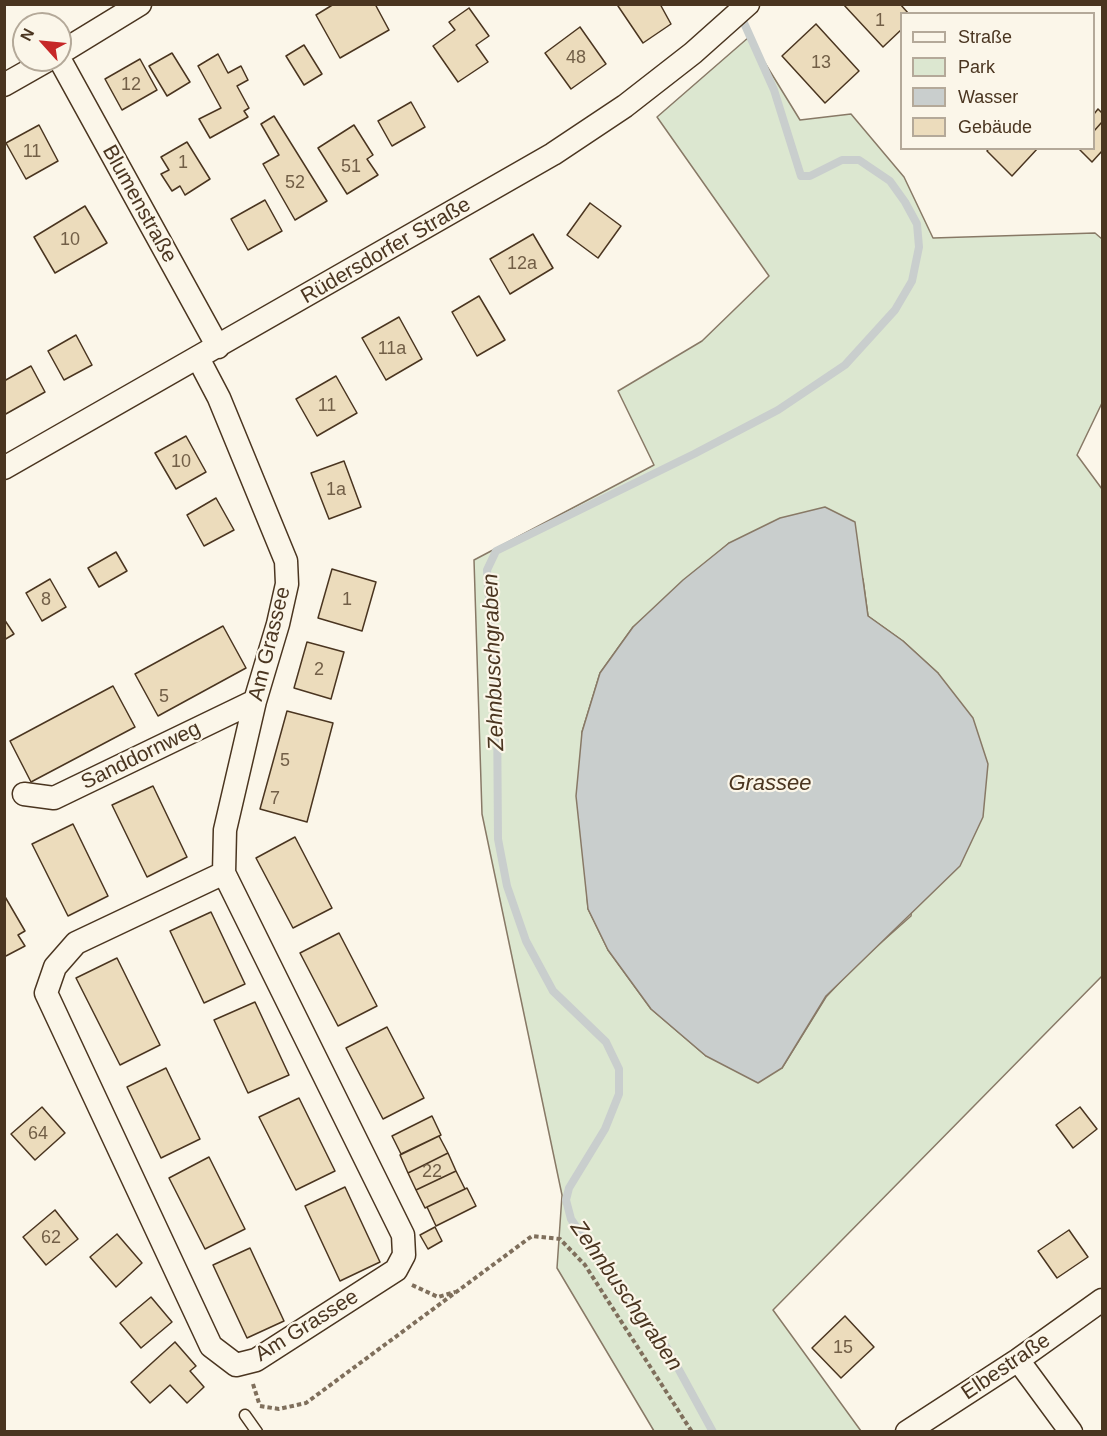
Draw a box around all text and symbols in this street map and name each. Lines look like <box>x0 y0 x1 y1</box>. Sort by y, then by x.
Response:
house number: 1 <box>875 10 885 32</box>
north arrow <box>12 12 72 72</box>
legend <box>900 12 1095 150</box>
text: N <box>17 25 37 44</box>
text: Straße <box>958 27 1012 47</box>
house number: 48 <box>566 47 586 69</box>
house number: 13 <box>811 52 831 74</box>
text: Park <box>958 57 995 77</box>
house number: 12 <box>121 74 141 96</box>
text: Wasser <box>958 87 1018 107</box>
text: Gebäude <box>958 117 1032 137</box>
house number: 11 <box>23 141 41 163</box>
street label: Blumenstraße <box>96 141 182 267</box>
house number: 1 <box>178 152 188 174</box>
house number: 51 <box>341 156 361 178</box>
house number: 52 <box>285 172 305 194</box>
street label: Rüdersdorfer Straße <box>297 192 475 310</box>
house number: 10 <box>60 229 80 251</box>
house number: 12a <box>507 253 537 275</box>
house number: 11a <box>378 338 406 360</box>
house number: 11 <box>318 395 336 417</box>
house number: 10 <box>171 451 191 473</box>
house number: 1a <box>326 479 346 501</box>
water label: Zehnbuschgraben <box>478 573 510 751</box>
street label: Am Grassee <box>244 584 296 704</box>
house number: 8 <box>41 589 51 611</box>
house number: 1 <box>342 589 352 611</box>
house number: 2 <box>314 659 324 681</box>
house number: 5 <box>159 686 169 708</box>
street label: Sanddornweg <box>77 716 205 796</box>
house number: 5 <box>280 750 290 772</box>
water label: Grassee <box>728 771 812 797</box>
house number: 7 <box>270 788 280 810</box>
house number: 64 <box>28 1123 48 1145</box>
house number: 22 <box>422 1161 442 1183</box>
water label: Zehnbuschgraben <box>564 1216 688 1376</box>
house number: 62 <box>41 1227 61 1249</box>
street label: Am Grassee <box>251 1284 363 1368</box>
street label: Elbestraße <box>957 1328 1055 1406</box>
house number: 15 <box>833 1337 853 1359</box>

